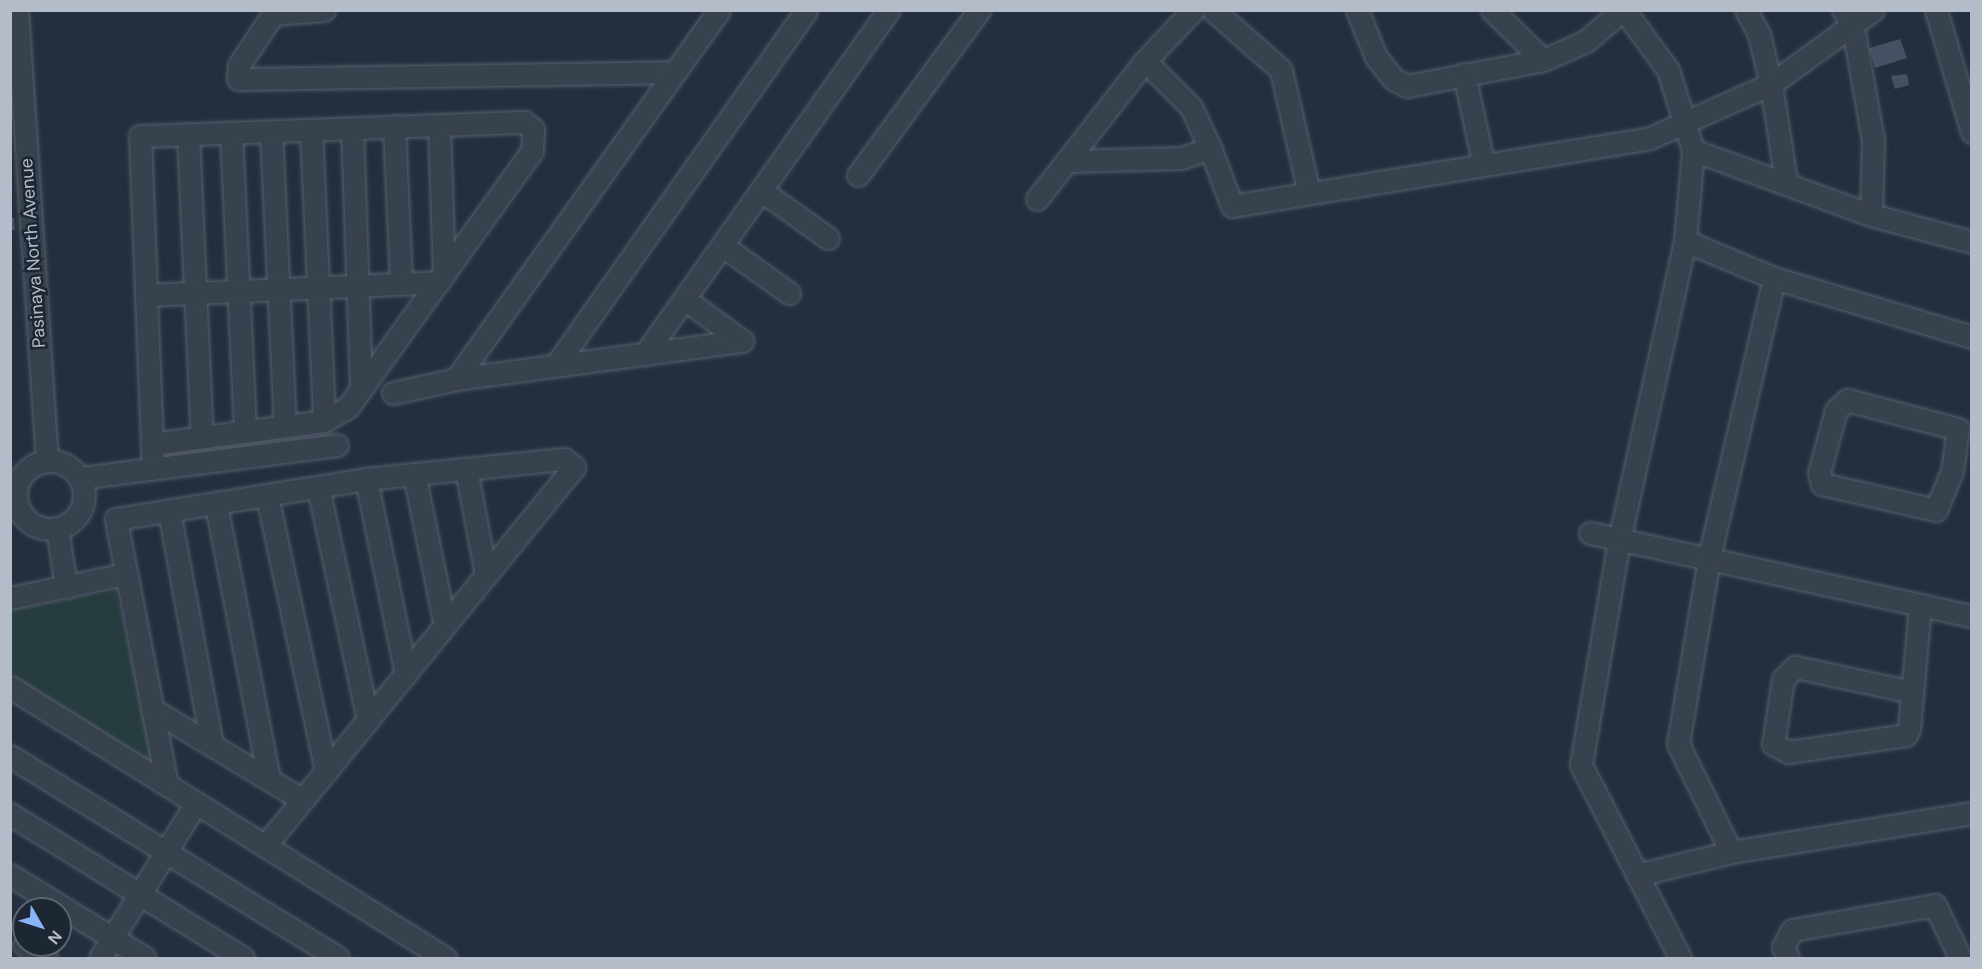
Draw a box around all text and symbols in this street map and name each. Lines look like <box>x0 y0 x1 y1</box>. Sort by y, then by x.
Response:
street label: Pasinaya North Avenue <box>16 157 50 349</box>
north arrow <box>12 897 72 957</box>
text: N <box>43 926 67 949</box>

